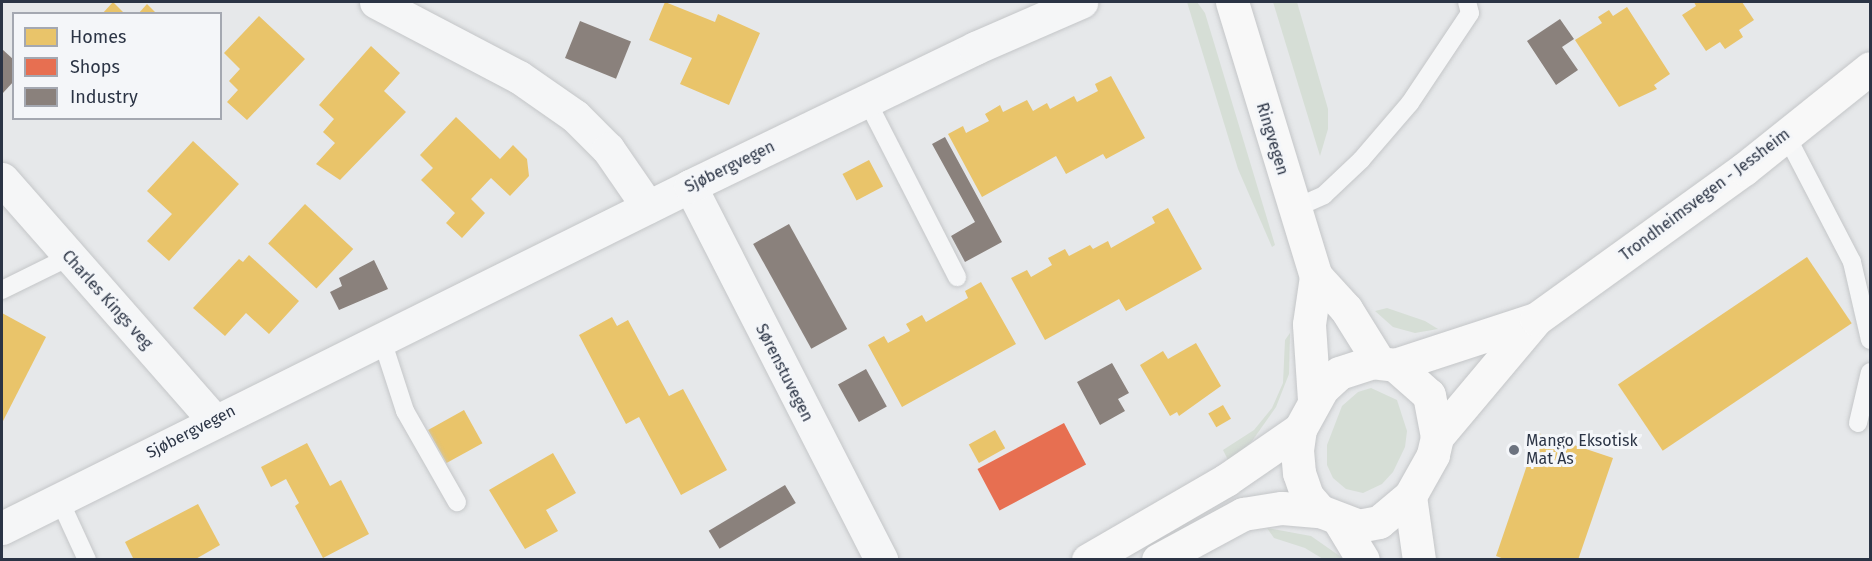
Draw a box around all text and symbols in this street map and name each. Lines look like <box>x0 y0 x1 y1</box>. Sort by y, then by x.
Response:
legend <box>12 12 222 120</box>
text: Homes <box>70 26 126 48</box>
text: Shops <box>70 56 120 78</box>
text: Industry <box>70 86 138 108</box>
street label: Ringvegen <box>1252 101 1292 177</box>
street label: Trondheimsvegen - Jessheim <box>1616 125 1794 265</box>
street label: Sjøbergvegen <box>682 137 778 197</box>
street label: Charles Kings veg <box>58 247 156 353</box>
street label: Sørenstuvegen <box>751 321 817 425</box>
street label: Sjøbergvegen <box>143 401 239 463</box>
place label: Mango Eksotisk Mat As <box>1526 431 1638 469</box>
marker: Mango Eksotisk Mat As <box>1507 443 1521 457</box>

